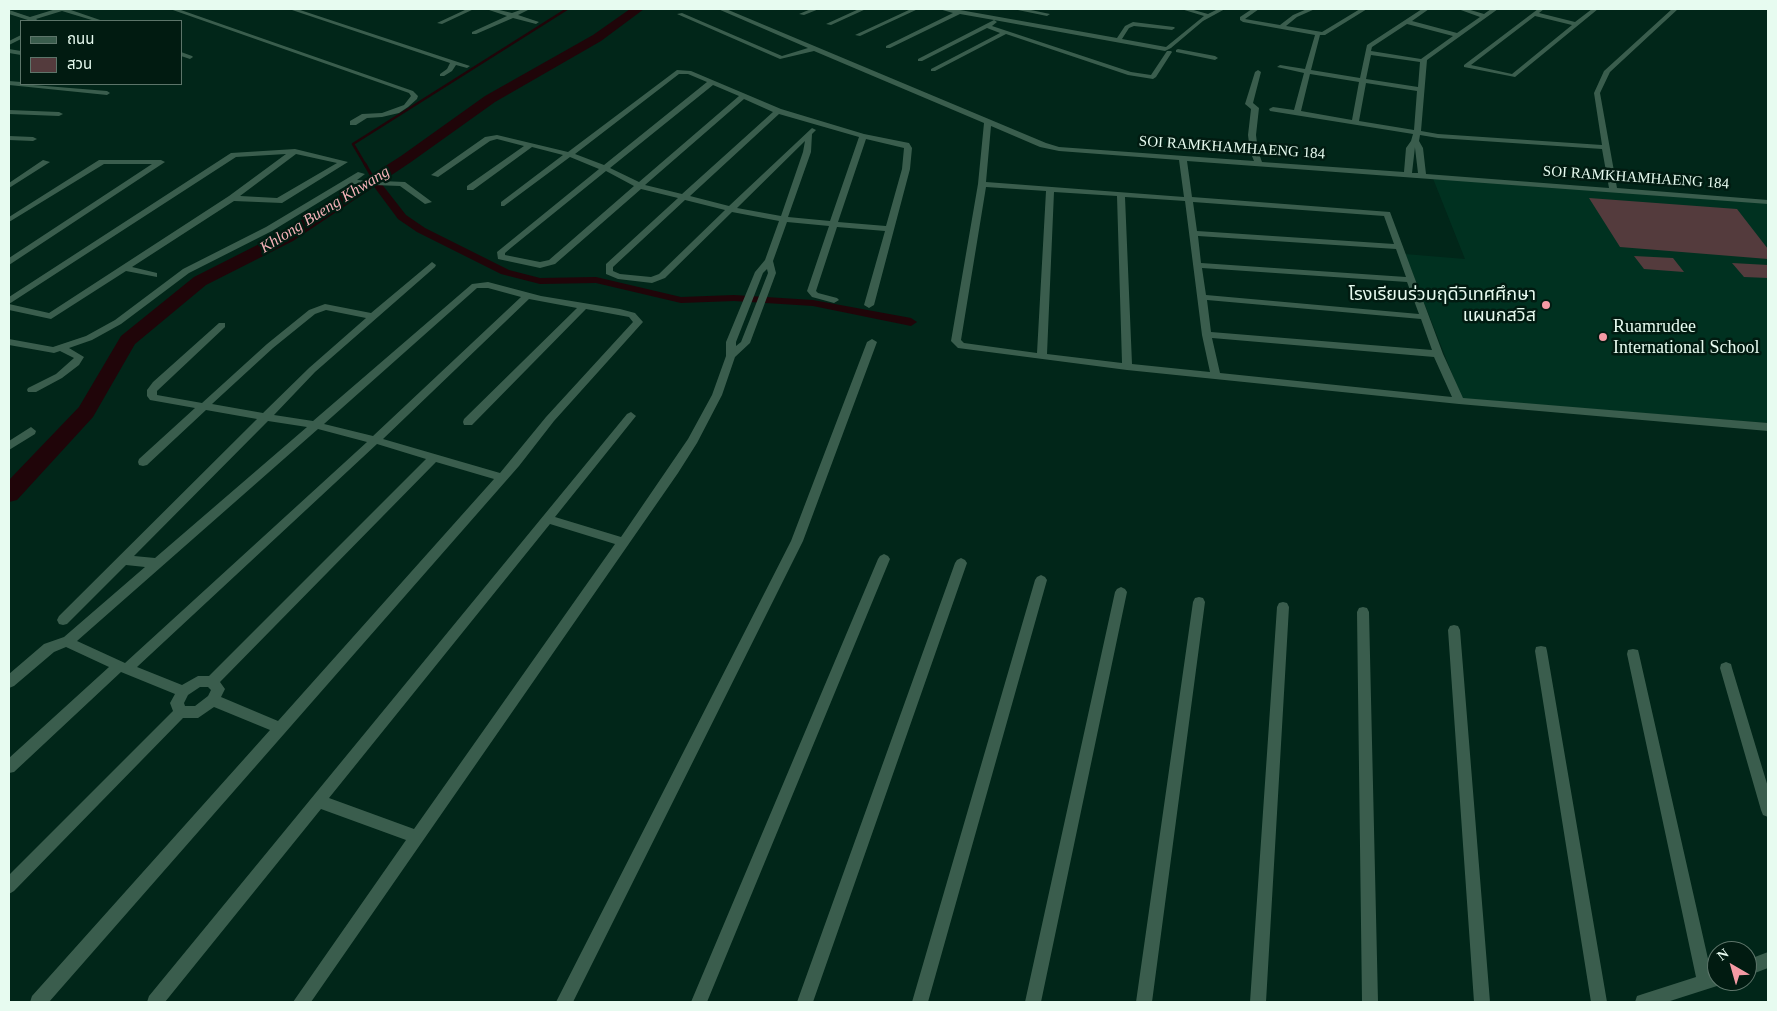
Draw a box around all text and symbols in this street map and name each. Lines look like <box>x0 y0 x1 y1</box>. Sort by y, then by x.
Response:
legend <box>20 20 182 85</box>
text: ถนน <box>67 31 94 47</box>
text: สวน <box>67 56 92 72</box>
street label: SOI RAMKHAMHAENG 184 <box>1138 133 1326 163</box>
water label: Khlong Bueng Khwang <box>257 162 393 258</box>
street label: SOI RAMKHAMHAENG 184 <box>1542 163 1730 193</box>
place label: โรงเรียนร่วมฤดีวิเทศศึกษา แผนกสวิส <box>1349 284 1536 326</box>
marker: โรงเรียนร่วมฤดีวิเทศศึกษา แผนกสวิส <box>1540 299 1552 311</box>
place label: Ruamrudee International School <box>1613 316 1759 358</box>
marker: Ruamrudee International School <box>1597 331 1609 343</box>
north arrow <box>1707 941 1757 991</box>
text: N <box>1714 946 1732 964</box>

